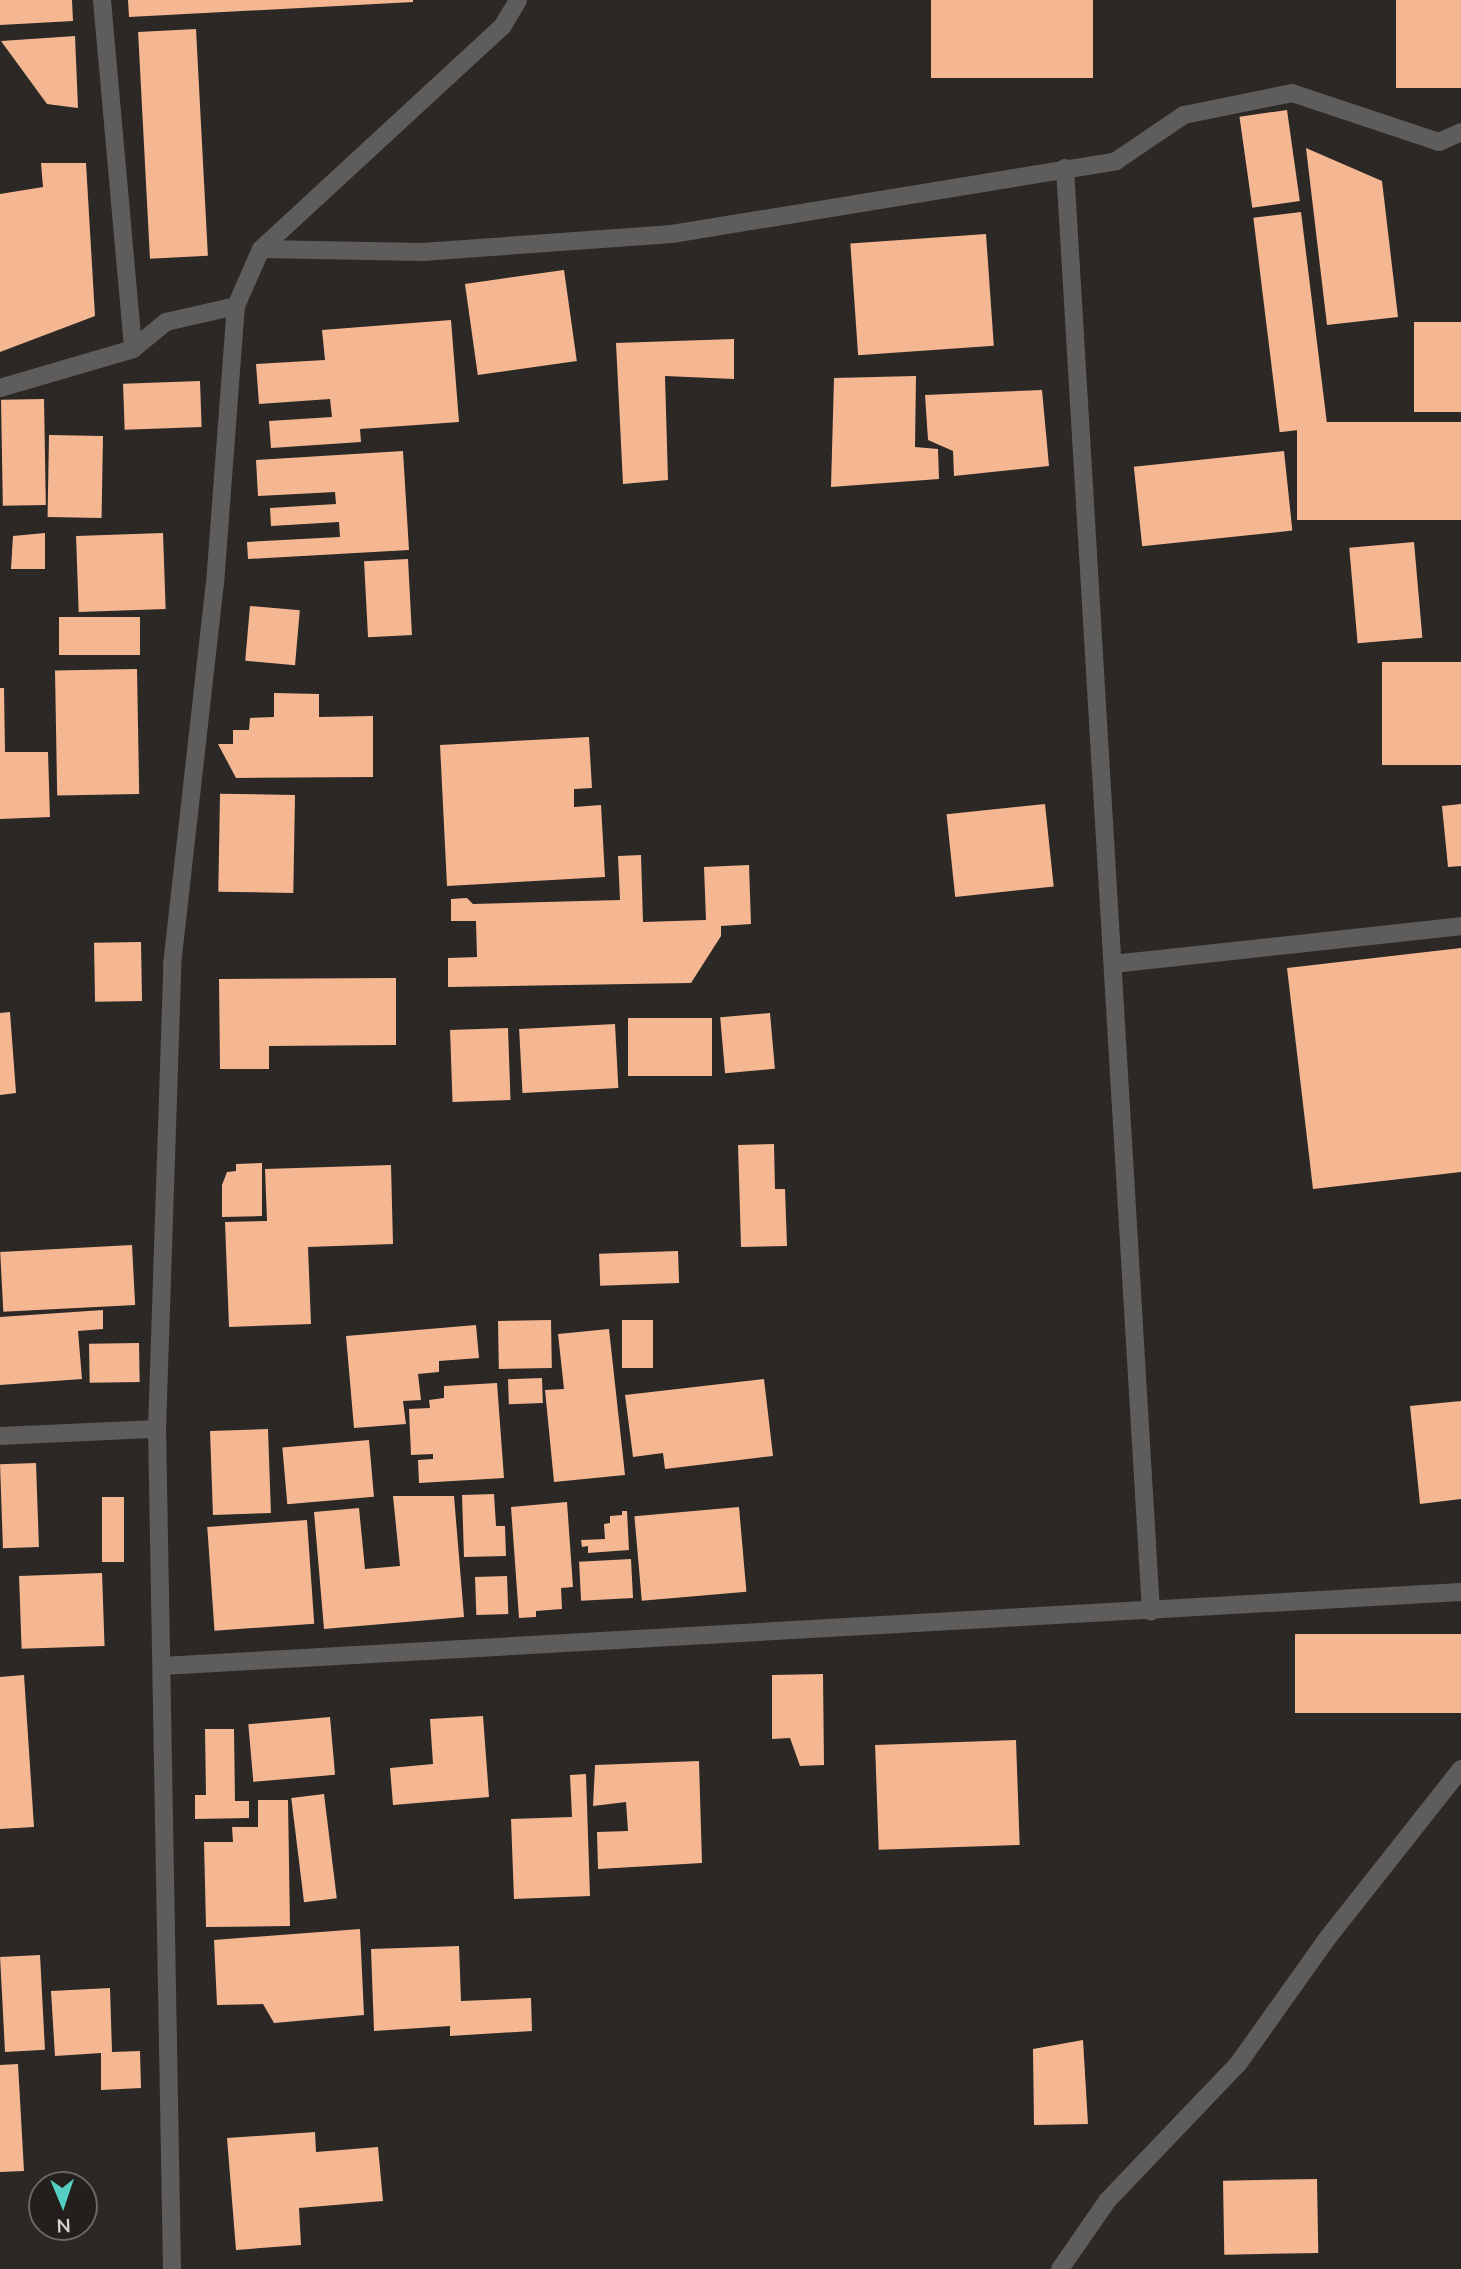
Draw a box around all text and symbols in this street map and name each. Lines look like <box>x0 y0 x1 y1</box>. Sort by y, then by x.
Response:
north arrow <box>28 2171 98 2241</box>
text: N <box>56 2212 71 2238</box>

